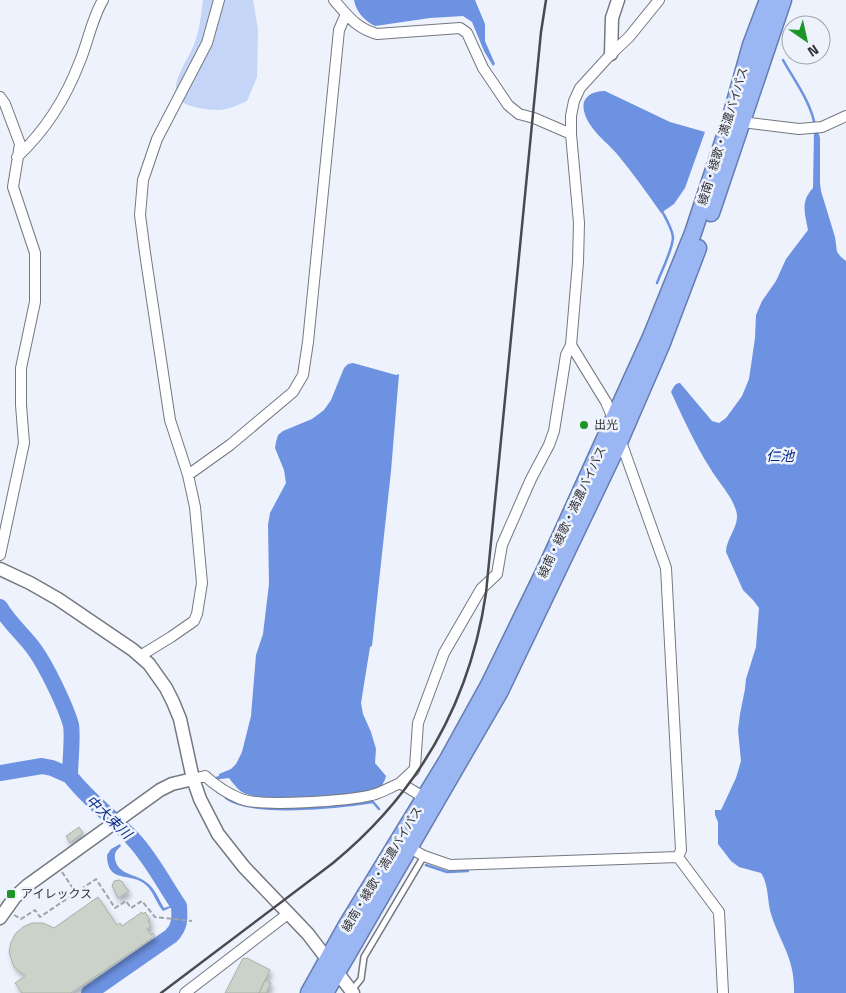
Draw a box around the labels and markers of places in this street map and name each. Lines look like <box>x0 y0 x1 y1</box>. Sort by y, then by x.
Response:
place label: 出光 <box>594 415 618 434</box>
marker: 出光 <box>578 419 590 431</box>
place label: アイレックス <box>21 884 92 903</box>
marker: アイレックス <box>5 888 17 900</box>

